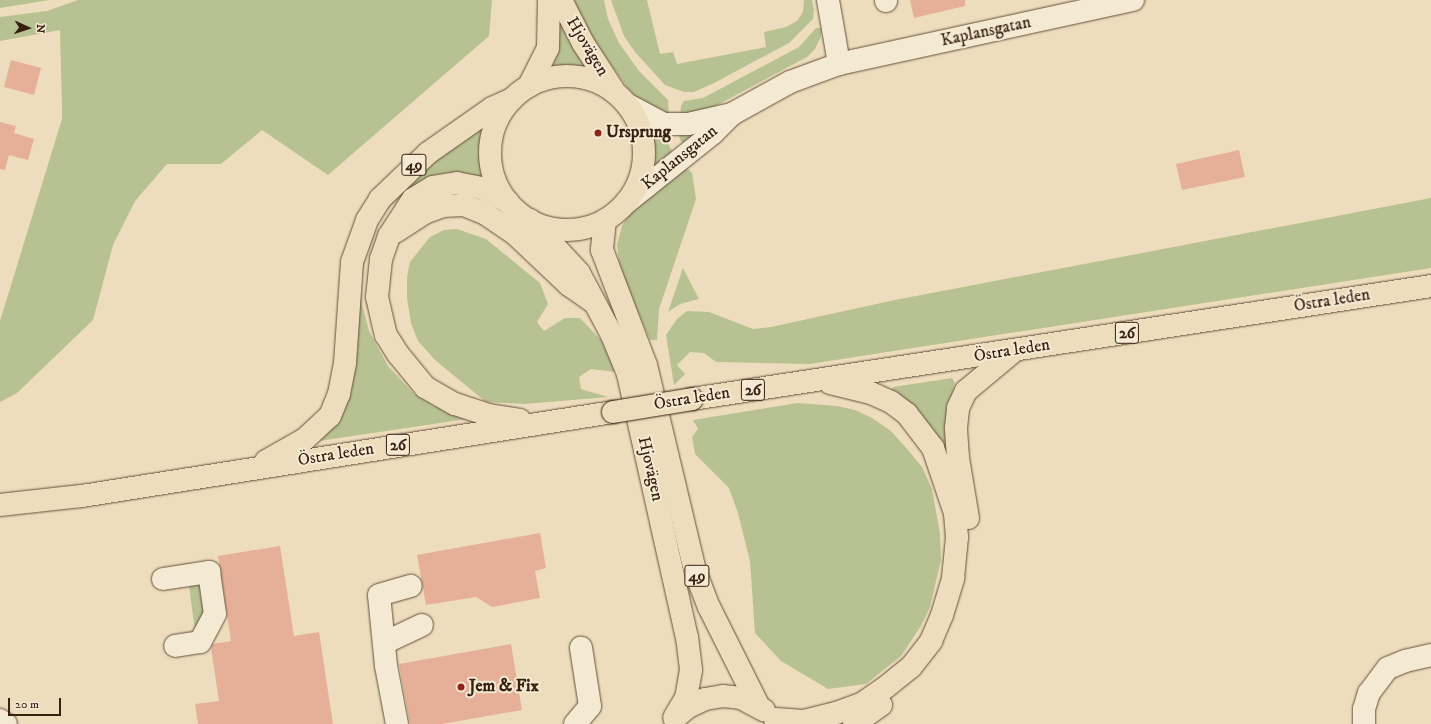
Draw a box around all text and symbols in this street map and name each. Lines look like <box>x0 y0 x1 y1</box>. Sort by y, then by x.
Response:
north arrow <box>8 8 48 48</box>
street label: Kaplansgatan <box>939 13 1033 51</box>
street label: Hjovägen <box>561 14 613 80</box>
text: N <box>33 24 47 34</box>
street label: Kaplansgatan <box>638 121 722 195</box>
place label: Ursprung <box>606 123 671 143</box>
marker: Ursprung <box>593 128 603 138</box>
road number: 49 <box>401 151 427 179</box>
street label: Östra leden <box>1292 285 1372 317</box>
road number: 26 <box>1114 319 1140 347</box>
street label: Östra leden <box>972 335 1052 367</box>
road number: 26 <box>740 376 766 404</box>
street label: Östra leden <box>652 383 732 415</box>
road number: 26 <box>385 431 411 459</box>
street label: Hjovägen <box>633 435 667 503</box>
street label: Östra leden <box>296 439 376 471</box>
road number: 49 <box>684 562 710 590</box>
place label: Jem & Fix <box>469 677 539 697</box>
marker: Jem & Fix <box>456 682 466 692</box>
scale bar <box>10 690 63 716</box>
text: 20 m <box>15 697 39 712</box>

